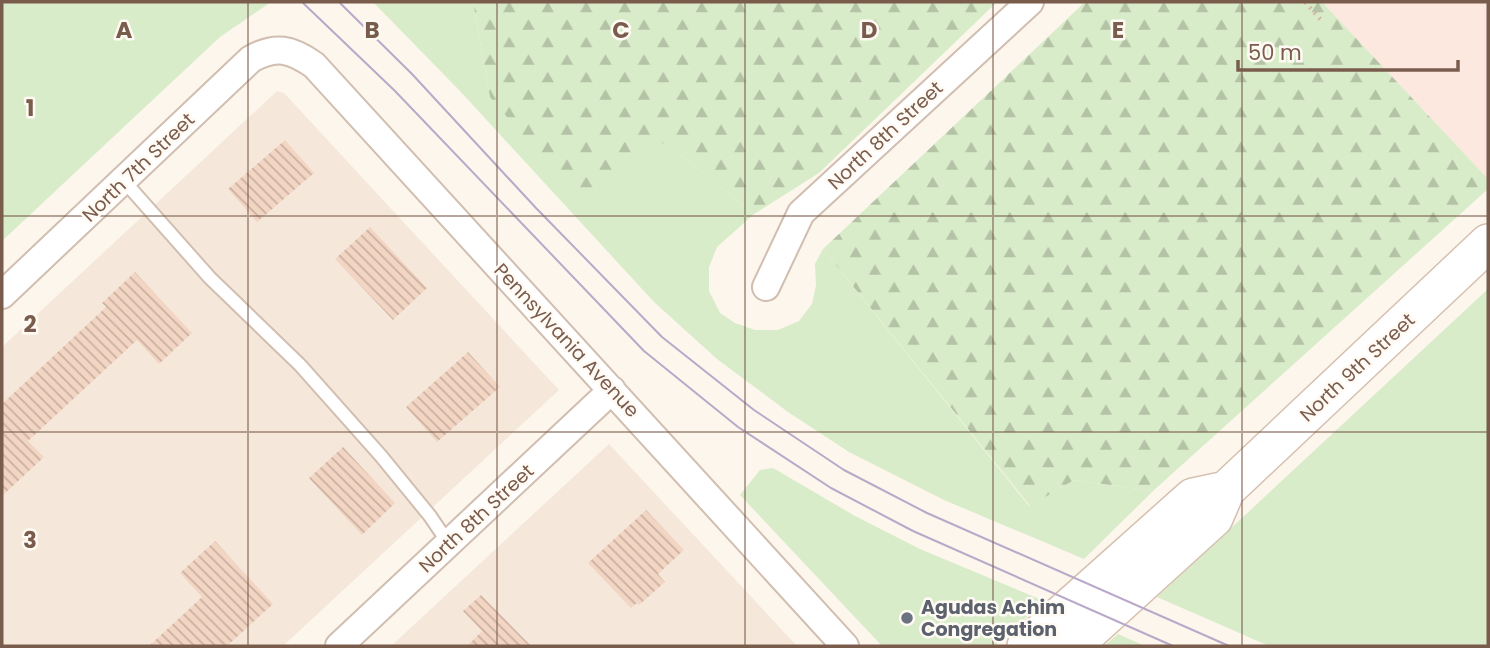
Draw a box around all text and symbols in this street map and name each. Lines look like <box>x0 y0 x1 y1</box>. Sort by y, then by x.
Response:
text: A <box>116 14 133 46</box>
text: B <box>364 14 380 46</box>
text: C <box>612 14 630 46</box>
text: D <box>861 14 877 46</box>
text: E <box>1112 14 1124 46</box>
scale bar <box>1238 28 1458 72</box>
text: 50 m <box>1248 38 1302 67</box>
street label: North 8th Street <box>822 75 949 196</box>
text: 1 <box>26 92 34 124</box>
street label: North 7th Street <box>76 107 201 228</box>
street label: Pennsylvania Avenue <box>488 257 645 423</box>
street label: North 9th Street <box>1294 307 1421 428</box>
text: 2 <box>23 308 37 340</box>
street label: North 8th Street <box>413 458 540 579</box>
text: 3 <box>23 524 37 556</box>
place label: Agudas Achim Congregation <box>921 594 1065 643</box>
marker: Agudas Achim Congregation <box>899 610 915 626</box>

